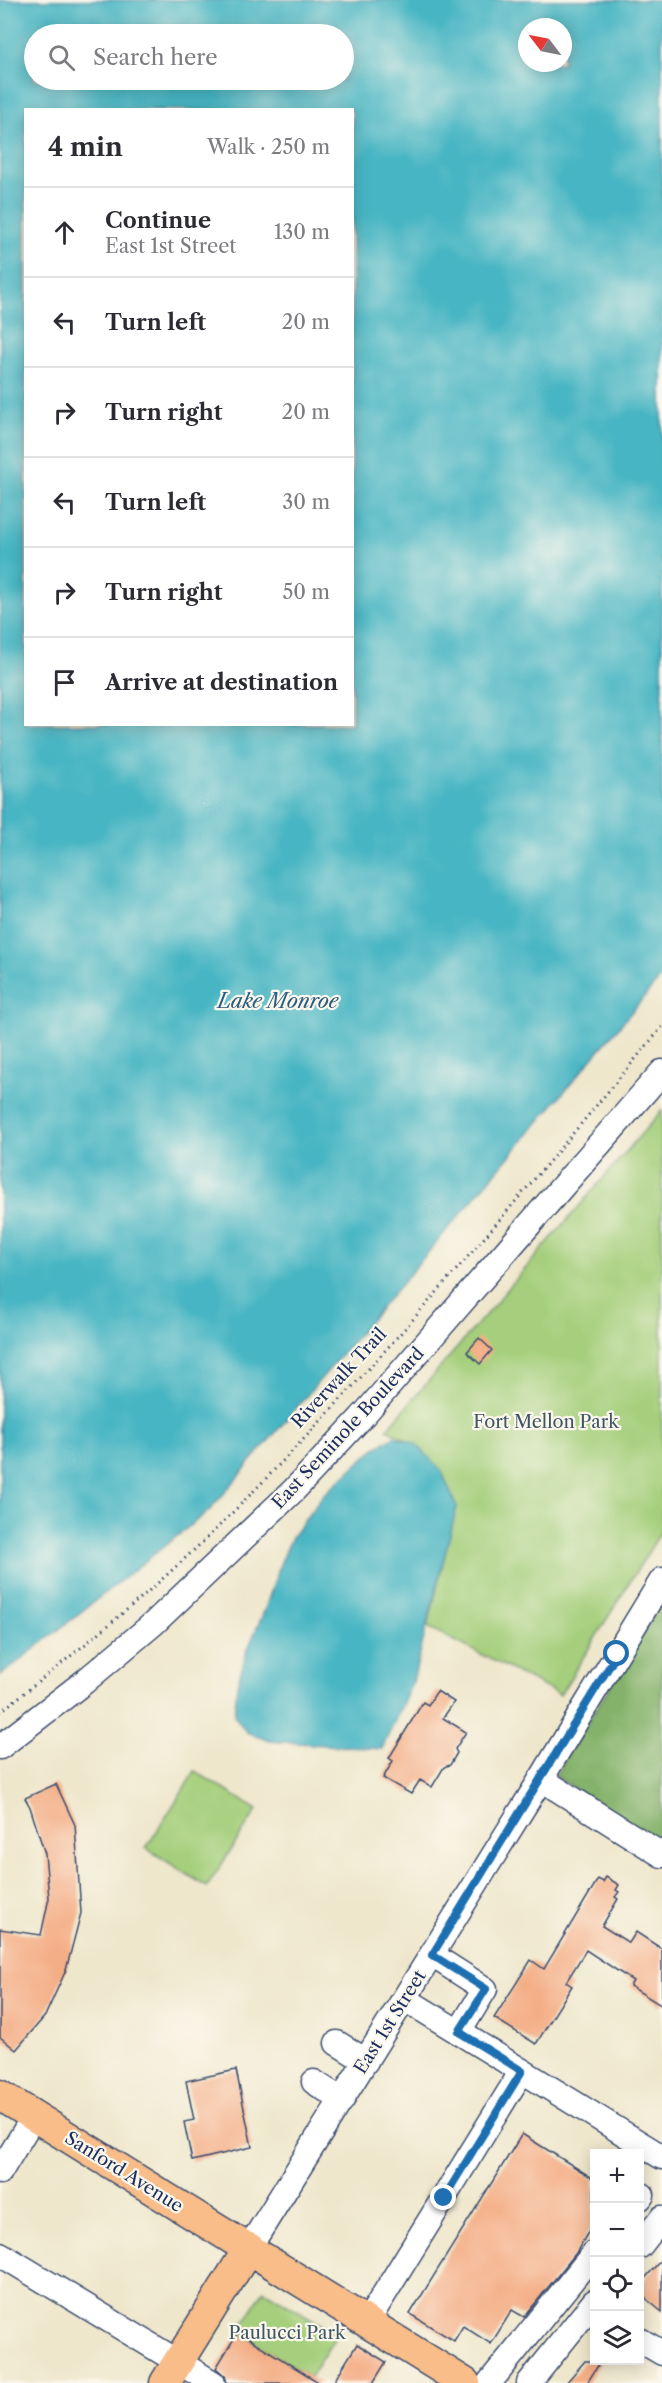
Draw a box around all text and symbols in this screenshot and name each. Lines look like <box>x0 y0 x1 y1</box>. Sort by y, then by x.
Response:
north arrow <box>518 18 572 72</box>
search box <box>24 24 354 90</box>
icon: search <box>45 41 78 74</box>
text: Search here <box>93 44 218 71</box>
text: 4 min <box>48 131 123 163</box>
text: Walk · 250 m <box>207 135 330 159</box>
text: Continue <box>105 207 211 234</box>
icon: ahead <box>48 216 81 249</box>
text: 130 m <box>274 220 330 244</box>
text: East 1st Street <box>105 234 236 258</box>
icon: left <box>48 306 81 339</box>
text: Turn left <box>105 309 206 336</box>
text: 20 m <box>282 310 330 334</box>
icon: right <box>48 396 81 429</box>
text: Turn right <box>105 399 223 426</box>
text: 20 m <box>282 400 330 424</box>
icon: left <box>48 486 81 519</box>
text: Turn left <box>105 489 206 516</box>
text: 30 m <box>282 490 330 514</box>
icon: right <box>48 576 81 609</box>
text: Turn right <box>105 579 223 606</box>
text: 50 m <box>283 580 330 604</box>
icon: arrive <box>48 666 81 699</box>
text: Arrive at destination <box>105 669 338 696</box>
water label: Lake Monroe <box>216 989 340 1013</box>
street label: Riverwalk Trail <box>287 1323 391 1433</box>
street label: East Seminole Boulevard <box>267 1342 429 1513</box>
park label: Fort Mellon Park <box>473 1411 620 1433</box>
route start <box>603 1640 629 1666</box>
street label: East 1st Street <box>349 1965 431 2078</box>
street label: Sanford Avenue <box>61 2127 187 2217</box>
map controls <box>590 2149 644 2365</box>
button: + <box>590 2149 644 2203</box>
route end <box>430 2184 456 2210</box>
button: − <box>590 2203 644 2257</box>
button: locate <box>590 2257 644 2311</box>
button: layers <box>590 2311 644 2365</box>
park label: Paulucci Park <box>229 2322 347 2344</box>

